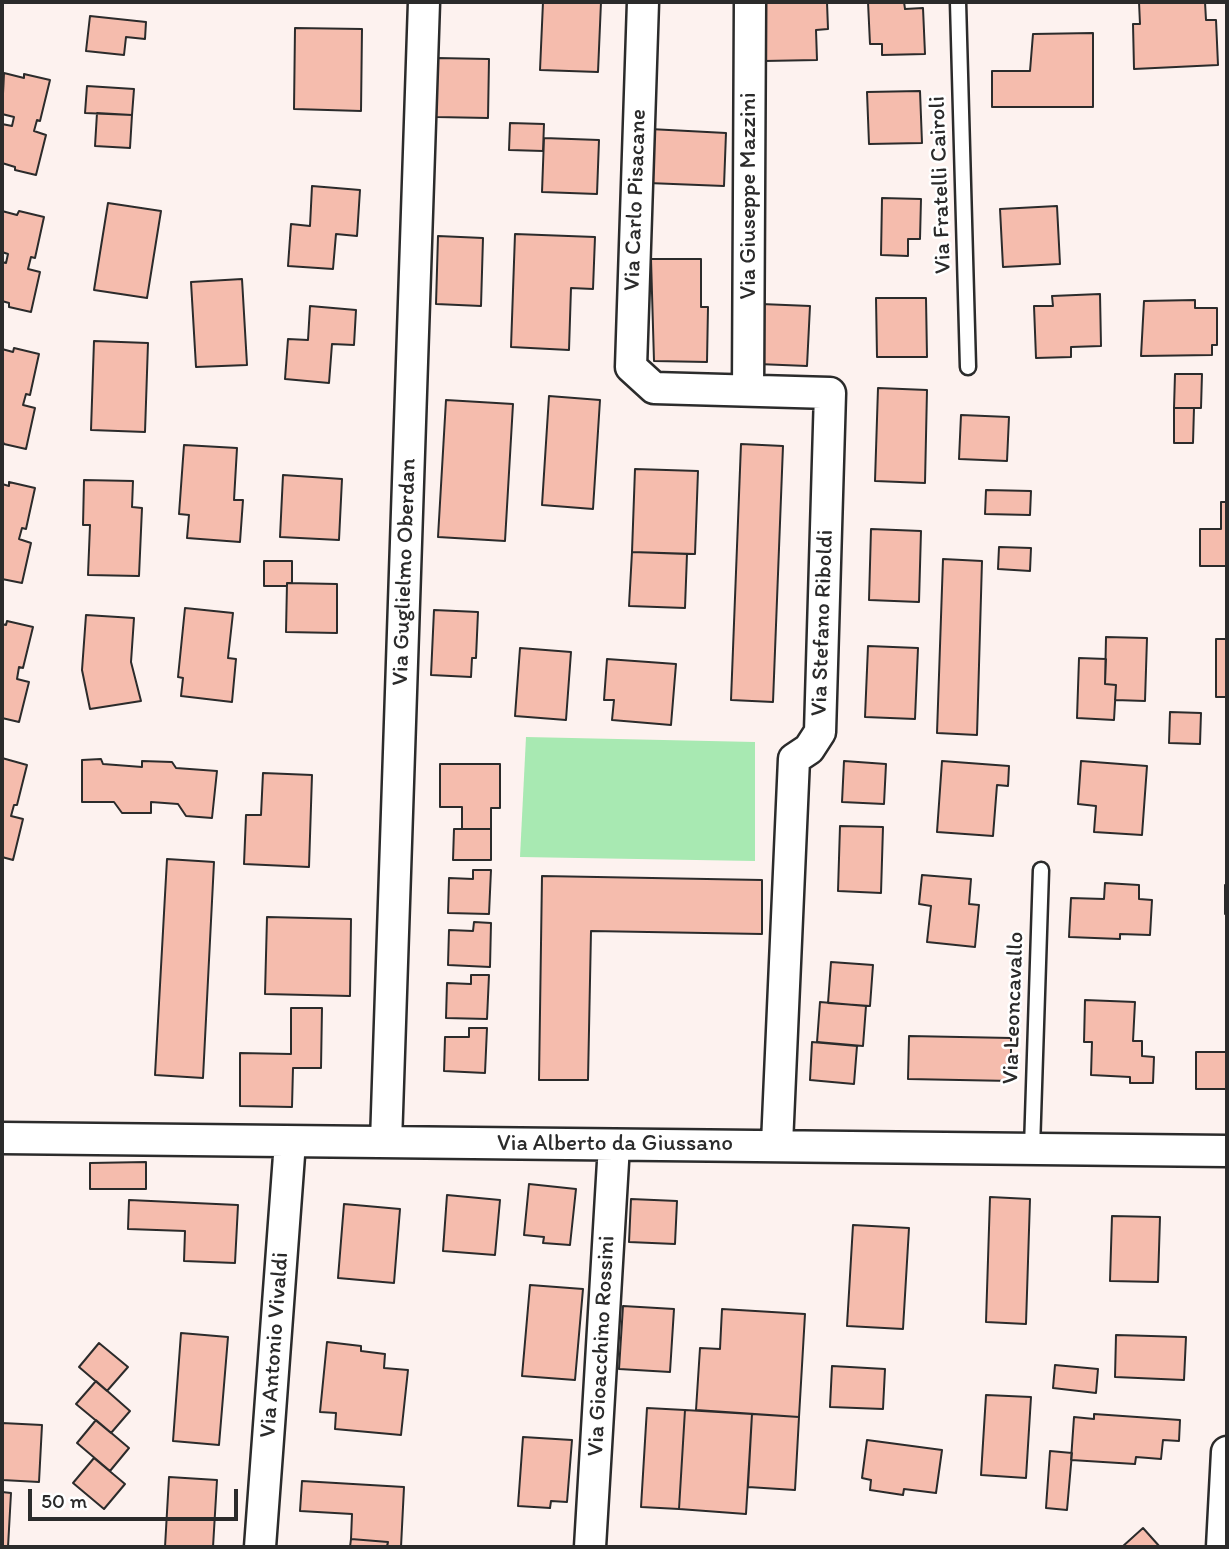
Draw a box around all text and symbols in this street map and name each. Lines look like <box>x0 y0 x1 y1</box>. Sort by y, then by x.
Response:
street label: Via Giuseppe Mazzini <box>735 92 763 300</box>
street label: Via Fratelli Cairoli <box>924 96 958 274</box>
street label: Via Carlo Pisacane <box>619 108 653 292</box>
street label: Via Guglielmo Oberdan <box>387 458 423 686</box>
street label: Via Stefano Riboldi <box>806 529 840 717</box>
street label: Via Leoncavallo <box>998 931 1030 1085</box>
street label: Via Alberto da Giussano <box>497 1130 733 1158</box>
street label: Via Gioacchino Rossini <box>582 1235 622 1457</box>
street label: Via Antonio Vivaldi <box>255 1251 295 1439</box>
scale bar <box>32 1476 242 1520</box>
text: 50 m <box>41 1488 87 1513</box>

